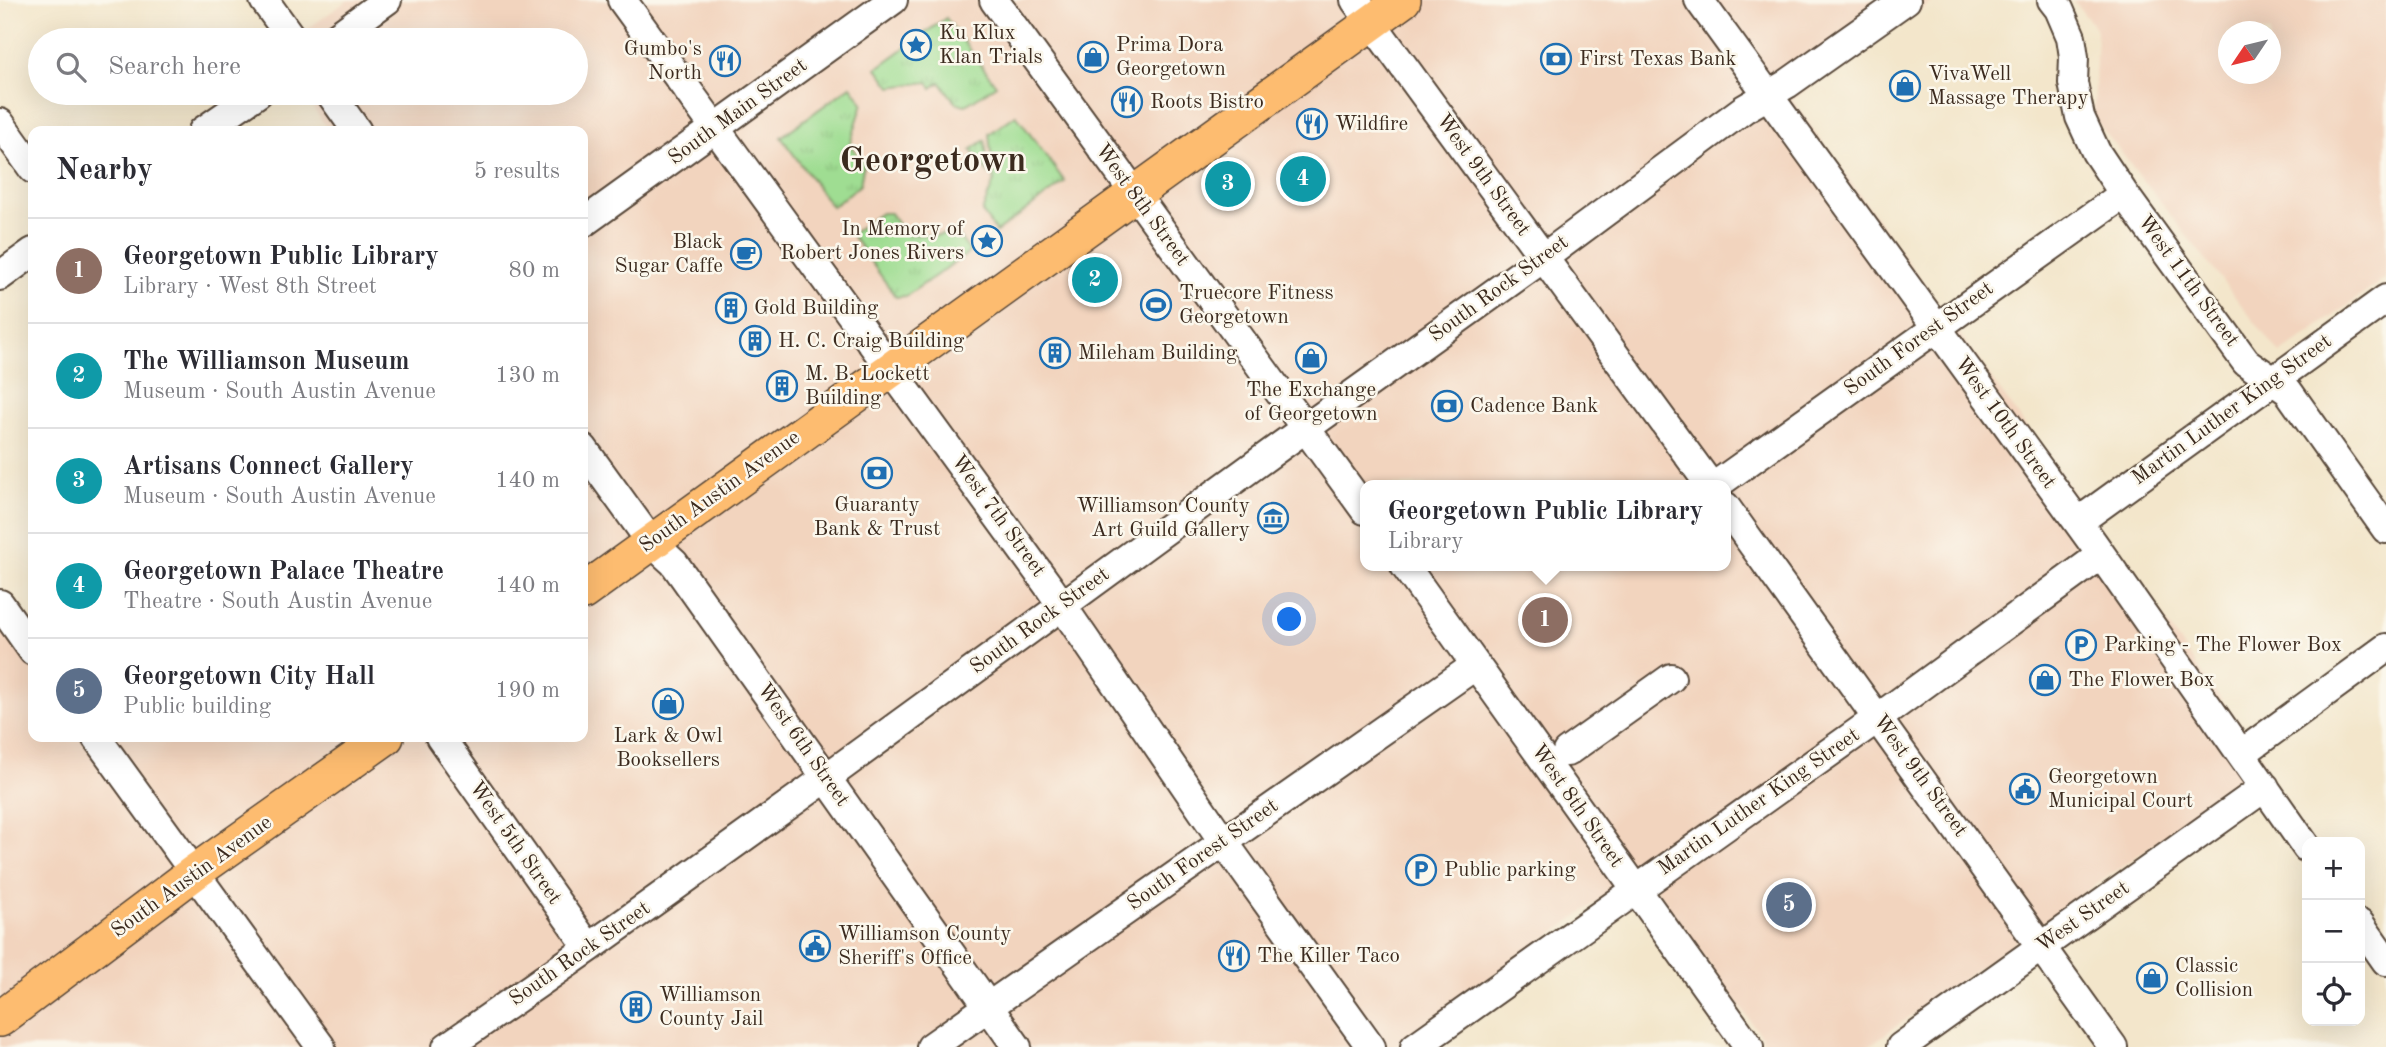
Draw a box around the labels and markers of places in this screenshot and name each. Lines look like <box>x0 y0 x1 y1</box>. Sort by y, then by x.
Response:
place label: Ku Klux Klan Trials <box>939 23 1043 68</box>
place icon: Ku Klux Klan Trials <box>899 28 933 62</box>
place label: Prima Dora Georgetown <box>1116 35 1226 80</box>
place label: Gumbo's North <box>624 39 702 84</box>
shop icon: Prima Dora Georgetown <box>1076 40 1110 74</box>
bank icon: First Texas Bank <box>1539 42 1573 76</box>
restaurant icon: Gumbo's North <box>708 44 742 78</box>
place label: First Texas Bank <box>1579 49 1737 70</box>
place label: VivaWell Massage Therapy <box>1928 64 2089 109</box>
shop icon: VivaWell Massage Therapy <box>1888 69 1922 103</box>
restaurant icon: Roots Bistro <box>1110 85 1144 119</box>
place label: Roots Bistro <box>1150 92 1264 113</box>
restaurant icon: Wildfire <box>1295 107 1329 141</box>
place label: Wildfire <box>1335 114 1408 135</box>
pin: 4 <box>1280 153 1326 205</box>
pin: 3 <box>1205 158 1251 210</box>
place label: In Memory of Robert Jones Rivers <box>780 219 965 264</box>
place icon: In Memory of Robert Jones Rivers <box>970 224 1004 258</box>
place label: Black Sugar Caffe <box>615 232 723 277</box>
cafe icon: Black Sugar Caffe <box>729 237 763 271</box>
pin: 2 <box>1072 254 1118 306</box>
place label: Truecore Fitness Georgetown <box>1179 283 1334 328</box>
sports icon: Truecore Fitness Georgetown <box>1139 288 1173 322</box>
building icon: Gold Building <box>714 291 748 325</box>
place label: Gold Building <box>754 298 879 319</box>
building icon: H. C. Craig Building <box>738 324 772 358</box>
place label: H. C. Craig Building <box>778 331 965 352</box>
building icon: Mileham Building <box>1038 336 1072 370</box>
shop icon: The Exchange of Georgetown <box>1294 341 1328 375</box>
place label: Mileham Building <box>1078 343 1238 364</box>
place label: M. B. Lockett Building <box>805 364 930 409</box>
building icon: M. B. Lockett Building <box>765 369 799 403</box>
place label: The Exchange of Georgetown <box>1244 380 1378 425</box>
bank icon: Cadence Bank <box>1430 389 1464 423</box>
place label: Cadence Bank <box>1470 396 1598 417</box>
bank icon: Guaranty Bank & Trust <box>860 456 894 490</box>
place label: Guaranty Bank & Trust <box>814 495 940 540</box>
place label: Williamson County Art Guild Gallery <box>1076 496 1250 541</box>
museum icon: Williamson County Art Guild Gallery <box>1256 501 1290 535</box>
pin: 1 <box>1522 594 1568 646</box>
parking icon: Parking - The Flower Box <box>2064 628 2098 662</box>
place label: Parking - The Flower Box <box>2104 635 2342 656</box>
shop icon: The Flower Box <box>2028 663 2062 697</box>
place label: The Flower Box <box>2068 670 2215 691</box>
shop icon: Lark & Owl Booksellers <box>651 687 685 721</box>
place label: Lark & Owl Booksellers <box>614 726 723 771</box>
place label: Georgetown Municipal Court <box>2048 767 2193 812</box>
public building icon: Georgetown Municipal Court <box>2008 772 2042 806</box>
parking icon: Public parking <box>1404 853 1438 887</box>
place label: Public parking <box>1444 860 1576 881</box>
pin: 5 <box>1766 879 1812 931</box>
place label: Williamson County Sheriff's Office <box>838 924 1012 969</box>
public building icon: Williamson County Sheriff's Office <box>798 929 832 963</box>
restaurant icon: The Killer Taco <box>1217 939 1251 973</box>
place label: The Killer Taco <box>1257 946 1400 967</box>
place label: Classic Collision <box>2175 956 2253 1001</box>
shop icon: Classic Collision <box>2135 961 2169 995</box>
place label: Williamson County Jail <box>659 985 764 1030</box>
building icon: Williamson County Jail <box>619 990 653 1024</box>

